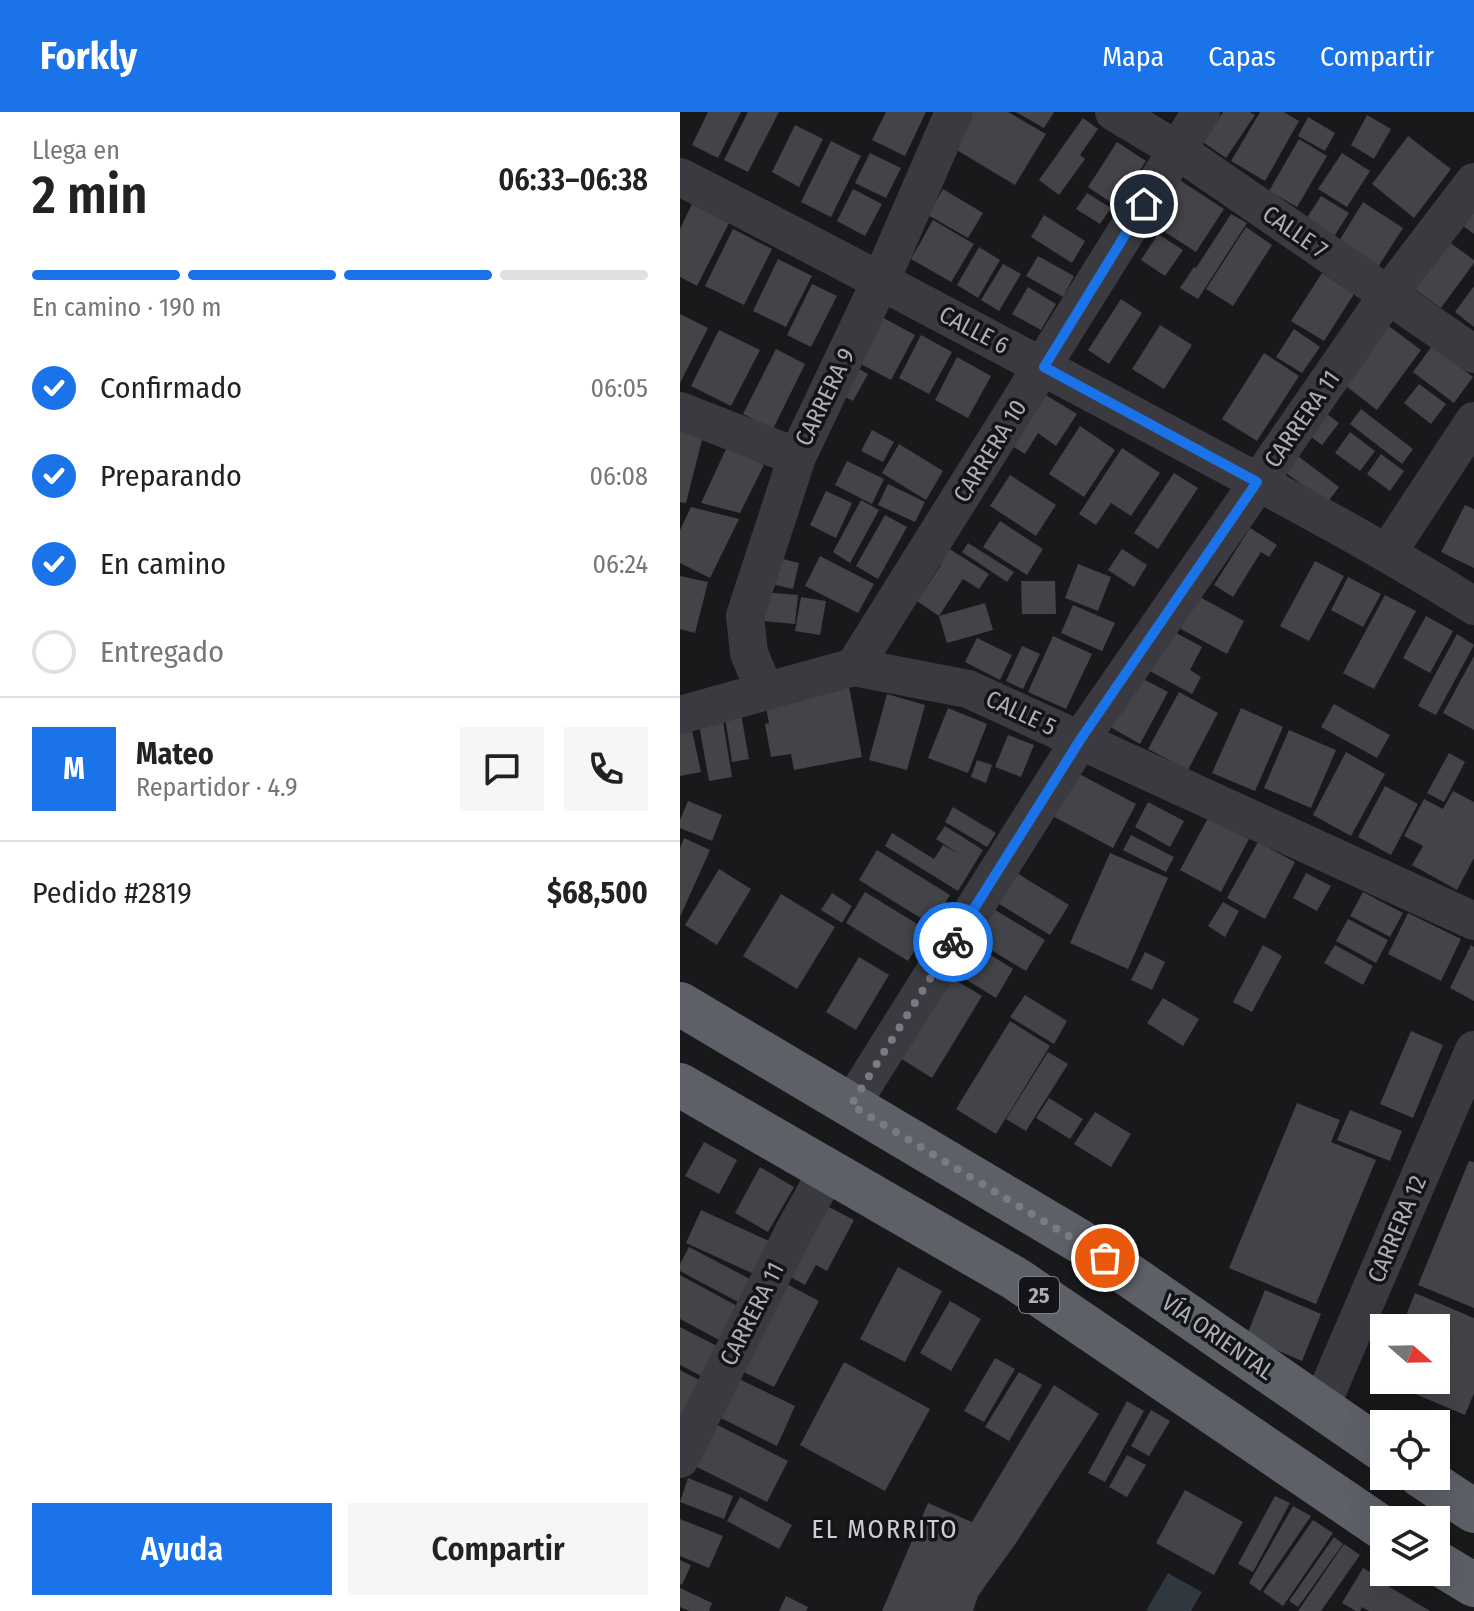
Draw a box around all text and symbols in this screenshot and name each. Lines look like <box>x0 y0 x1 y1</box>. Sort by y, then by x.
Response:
text: Forkly <box>40 33 137 79</box>
text: Mapa <box>1102 40 1164 73</box>
text: Capas <box>1208 40 1276 73</box>
text: Compartir <box>1320 40 1434 73</box>
text: Llega en <box>32 135 120 166</box>
text: 06:33–06:38 <box>498 162 648 198</box>
text: 2 min <box>32 164 148 227</box>
pin <box>1110 170 1178 238</box>
icon: home <box>1122 182 1166 226</box>
street label: CALLE 7 <box>1257 200 1333 264</box>
text: En camino · 190 m <box>32 292 221 323</box>
street label: CALLE 6 <box>934 300 1014 360</box>
street label: CARRERA 9 <box>789 344 861 450</box>
street label: CARRERA 11 <box>1258 365 1346 473</box>
icon: check <box>32 366 76 410</box>
text: Confirmado <box>100 370 242 406</box>
text: 06:05 <box>591 373 648 404</box>
street label: CARRERA 10 <box>948 395 1032 507</box>
icon: check <box>32 454 76 498</box>
text: Preparando <box>100 458 242 494</box>
text: 06:08 <box>589 461 648 492</box>
icon: check <box>32 542 76 586</box>
text: En camino <box>100 546 226 582</box>
text: 06:24 <box>593 549 648 580</box>
text: Entregado <box>100 634 224 670</box>
street label: CALLE 5 <box>982 685 1060 741</box>
button: chat <box>460 727 544 811</box>
button: phone <box>564 727 648 811</box>
text: Mateo <box>136 736 214 772</box>
text: M <box>63 751 85 787</box>
text: Repartidor · 4.9 <box>136 772 298 803</box>
text: Pedido #2819 <box>32 875 192 911</box>
text: $68,500 <box>547 875 648 911</box>
courier <box>913 902 993 982</box>
icon: bike <box>931 920 975 964</box>
street label: CARRERA 12 <box>1362 1171 1432 1287</box>
pin <box>1071 1224 1139 1292</box>
icon: bag <box>1083 1236 1127 1280</box>
street label: CARRERA 11 <box>714 1258 790 1370</box>
road number: 25 <box>1019 1277 1059 1313</box>
street label: VÍA ORIENTAL <box>1157 1287 1280 1386</box>
north arrow <box>1370 1314 1450 1394</box>
map controls <box>1370 1314 1450 1586</box>
button: locate <box>1370 1410 1450 1490</box>
button: Ayuda <box>32 1503 332 1595</box>
button: Compartir <box>348 1503 648 1595</box>
button: layers <box>1370 1506 1450 1586</box>
district label: EL MORRITO <box>812 1514 958 1545</box>

